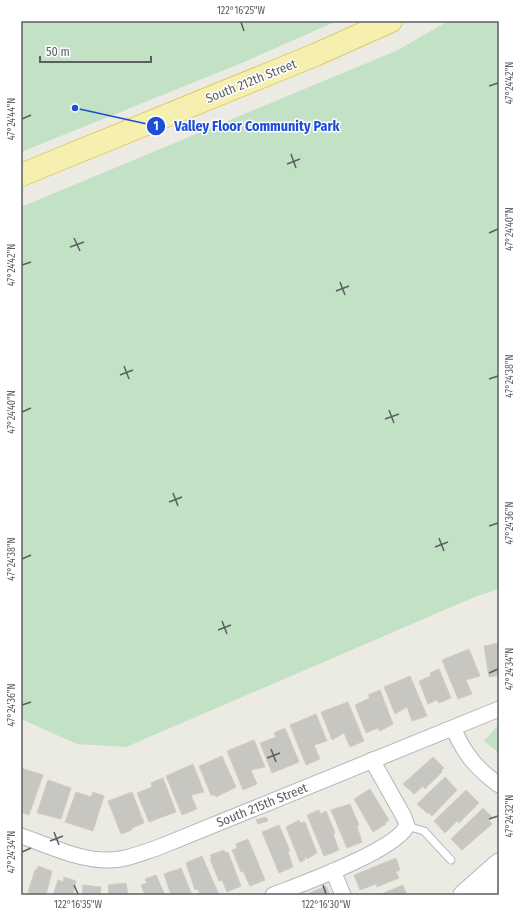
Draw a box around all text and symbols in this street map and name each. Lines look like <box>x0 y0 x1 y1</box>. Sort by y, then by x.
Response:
text: 122°16'25"W <box>217 5 266 17</box>
scale bar <box>40 38 151 64</box>
text: 50 m <box>46 45 70 59</box>
street label: South 212th Street <box>203 56 299 106</box>
text: 47°24'42"N <box>504 62 516 104</box>
text: 47°24'44"N <box>6 98 18 140</box>
callout: Valley Floor Community Park <box>146 113 347 139</box>
text: Valley Floor Community Park <box>173 118 341 135</box>
text: 1 <box>153 119 159 133</box>
text: 47°24'40"N <box>504 207 516 251</box>
text: 47°24'42"N <box>6 244 18 286</box>
text: 47°24'38"N <box>504 354 516 398</box>
text: 47°24'40"N <box>6 390 18 434</box>
text: 47°24'36"N <box>504 501 516 545</box>
text: 47°24'38"N <box>6 537 18 581</box>
text: 47°24'34"N <box>504 648 516 690</box>
text: 47°24'36"N <box>6 683 18 727</box>
street label: South 215th Street <box>214 780 310 830</box>
text: 47°24'32"N <box>504 795 516 837</box>
text: 47°24'34"N <box>6 831 18 873</box>
text: 122°16'35"W <box>54 899 103 911</box>
text: 122°16'30"W <box>302 899 351 911</box>

